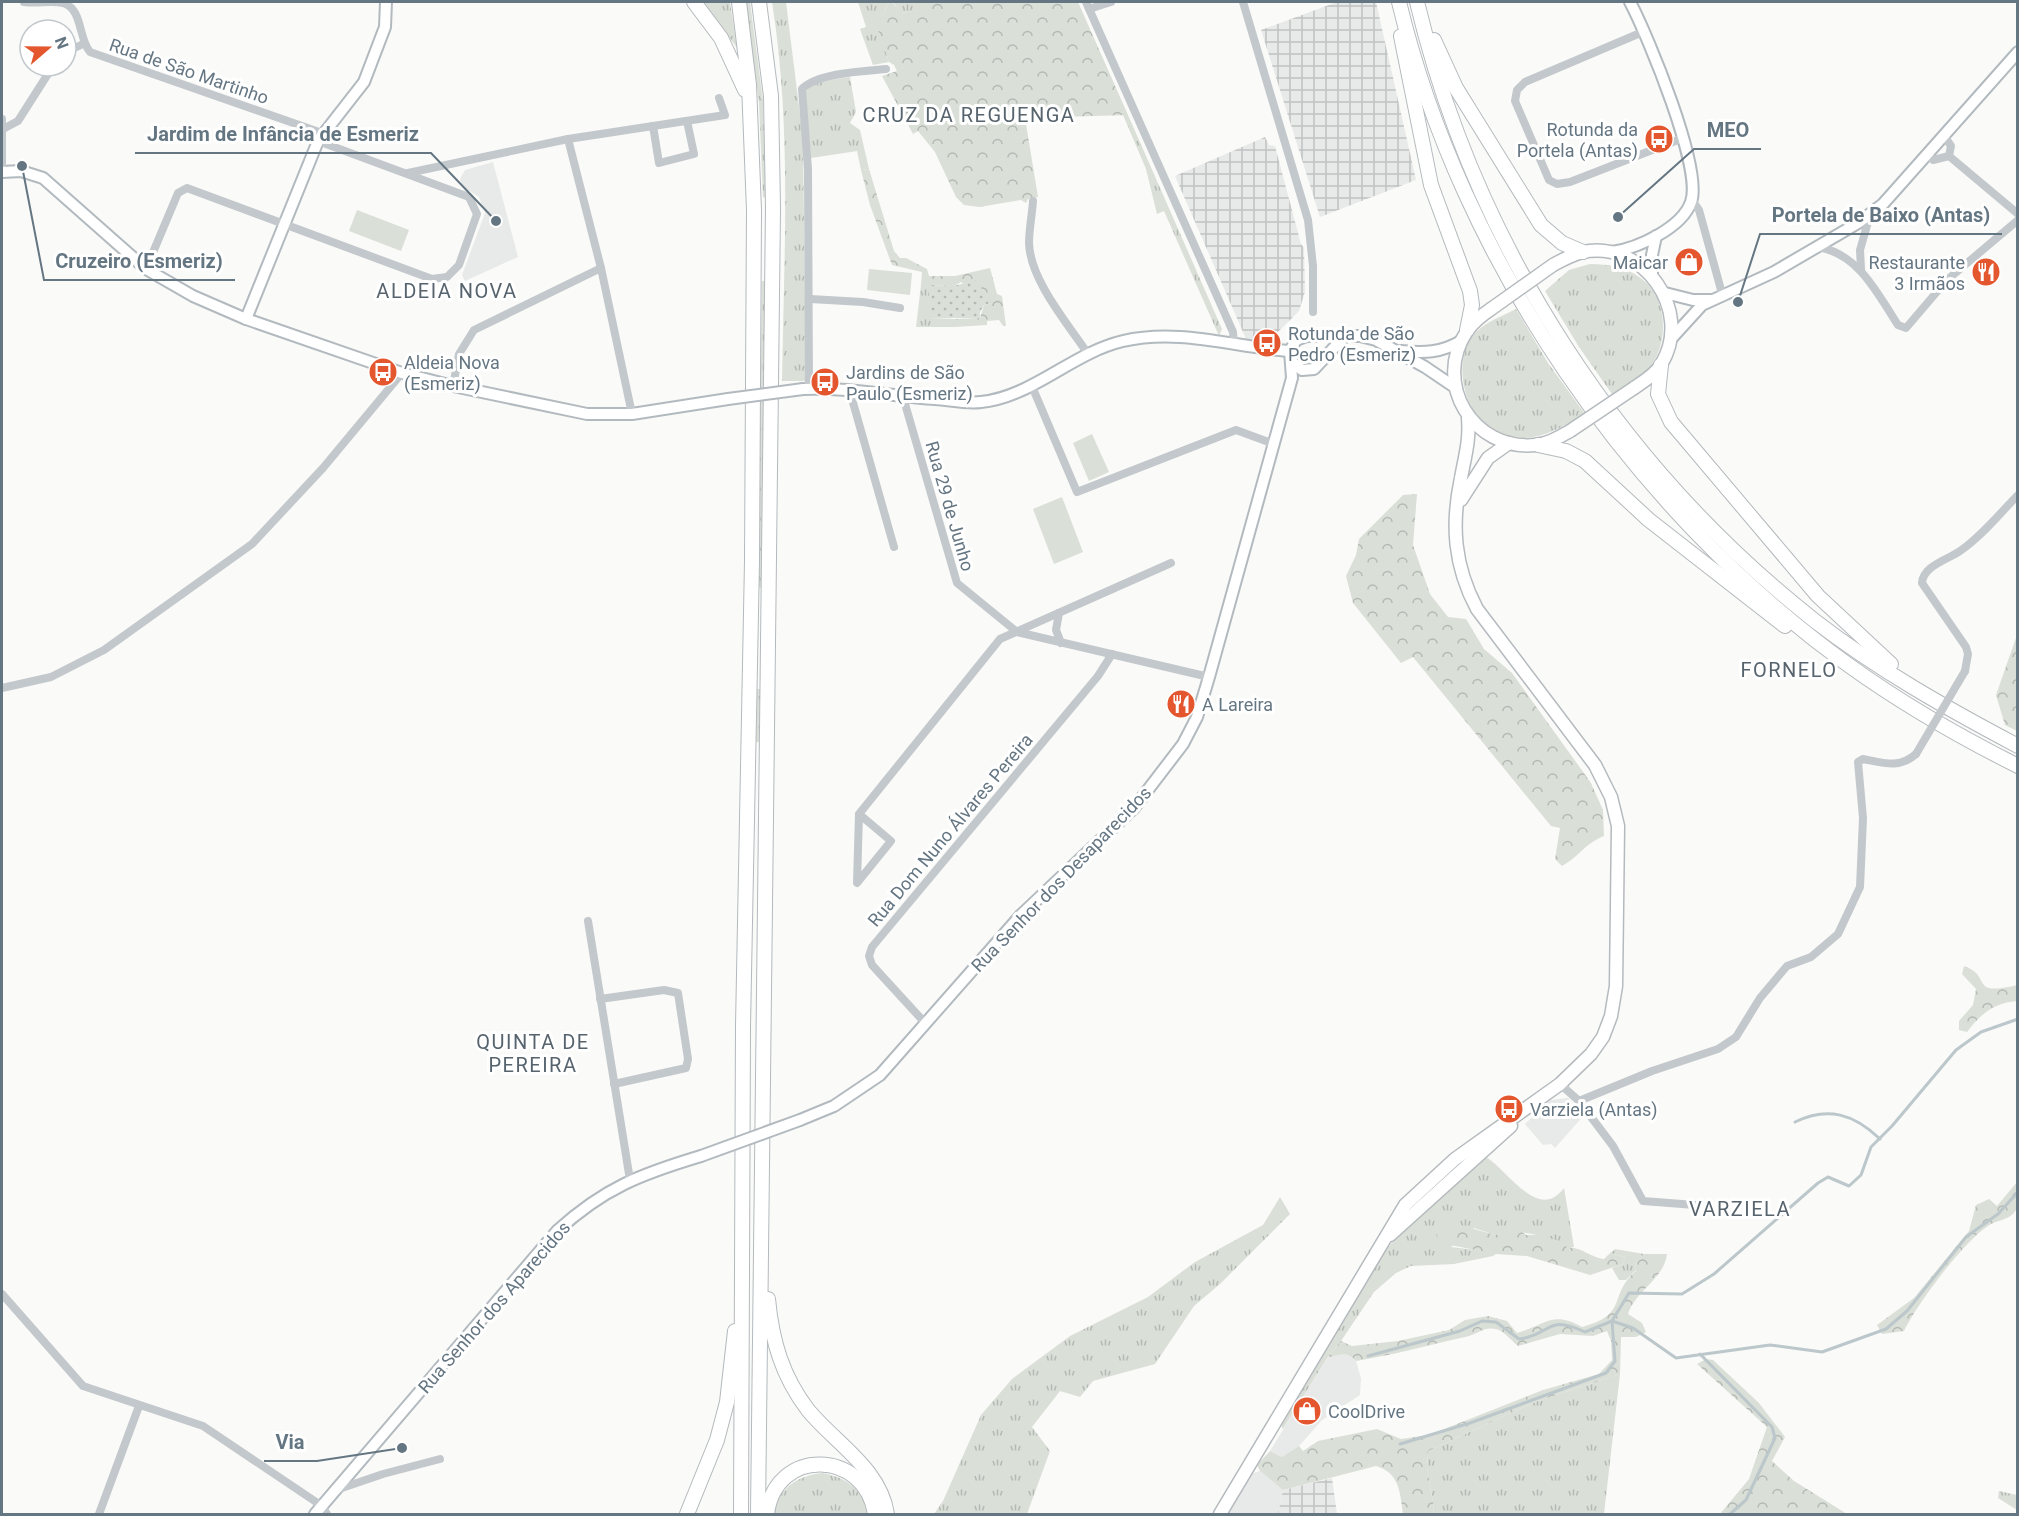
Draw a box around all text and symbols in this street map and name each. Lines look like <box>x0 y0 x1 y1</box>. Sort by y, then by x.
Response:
north arrow <box>18 18 78 78</box>
text: N <box>51 34 72 52</box>
street label: Rua de São Martinho <box>107 34 271 108</box>
district label: CRUZ DA REGUENGA <box>863 103 1075 127</box>
callout: MEO <box>1694 111 1761 149</box>
callout: Jardim de Infância de Esmeriz <box>135 115 431 153</box>
text: MEO <box>1707 118 1749 142</box>
place label: Rotunda da Portela (Antas) <box>1517 119 1638 162</box>
text: Jardim de Infância de Esmeriz <box>147 122 419 146</box>
bus stop icon: Rotunda da Portela (Antas) <box>1643 123 1675 155</box>
callout: Portela de Baixo (Antas) <box>1760 196 2002 234</box>
text: Portela de Baixo (Antas) <box>1772 203 1990 227</box>
callout: Cruzeiro (Esmeriz) <box>44 242 235 280</box>
shop icon: Maicar <box>1673 246 1705 278</box>
text: Cruzeiro (Esmeriz) <box>55 249 223 273</box>
place label: Maicar <box>1613 252 1668 273</box>
place label: Restaurante 3 Irmãos <box>1869 252 1965 294</box>
restaurant icon: Restaurante 3 Irmãos <box>1970 256 2002 288</box>
district label: ALDEIA NOVA <box>376 279 518 303</box>
place label: Rotunda de São Pedro (Esmeriz) <box>1288 323 1416 366</box>
bus stop icon: Rotunda de São Pedro (Esmeriz) <box>1251 327 1283 359</box>
place label: Aldeia Nova (Esmeriz) <box>404 352 500 395</box>
bus stop icon: Aldeia Nova (Esmeriz) <box>367 356 399 388</box>
place label: Jardins de São Paulo (Esmeriz) <box>846 362 973 405</box>
bus stop icon: Jardins de São Paulo (Esmeriz) <box>809 366 841 398</box>
street label: Rua 29 de Junho <box>921 439 979 573</box>
district label: FORNELO <box>1740 658 1838 682</box>
restaurant icon: A Lareira <box>1165 688 1197 720</box>
place label: A Lareira <box>1202 694 1273 715</box>
street label: Rua Dom Nuno Álvares Pereira <box>863 729 1037 931</box>
street label: Rua Senhor dos Desaparecidos <box>967 782 1155 976</box>
district label: QUINTA DE PEREIRA <box>476 1030 590 1077</box>
bus stop icon: Varziela (Antas) <box>1493 1093 1525 1125</box>
place label: Varziela (Antas) <box>1530 1099 1658 1121</box>
district label: VARZIELA <box>1689 1197 1791 1221</box>
street label: Rua Senhor dos Aparecidos <box>414 1217 574 1397</box>
shop icon: CoolDrive <box>1291 1395 1323 1427</box>
place label: CoolDrive <box>1328 1401 1405 1422</box>
callout: Via <box>264 1423 317 1461</box>
text: Via <box>275 1430 305 1454</box>

